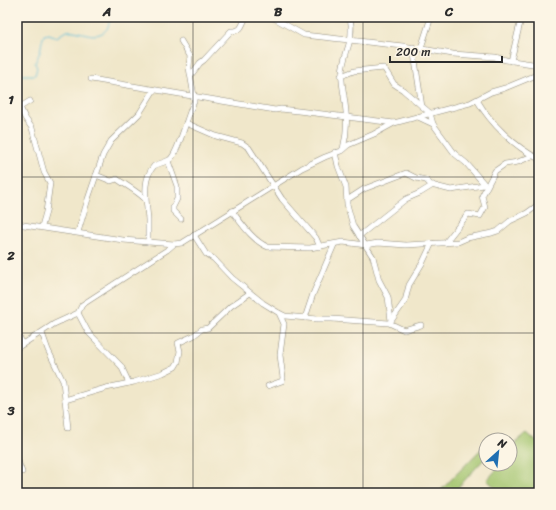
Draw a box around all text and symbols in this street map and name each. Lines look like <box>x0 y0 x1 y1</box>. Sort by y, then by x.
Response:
text: A <box>102 0 111 23</box>
text: B <box>274 0 283 23</box>
text: C <box>444 0 454 23</box>
scale bar <box>390 38 502 64</box>
text: 200 m <box>396 41 430 63</box>
text: 1 <box>8 88 14 111</box>
text: 2 <box>6 244 15 267</box>
text: 3 <box>6 399 15 422</box>
north arrow <box>478 432 518 472</box>
text: N <box>494 433 510 454</box>

